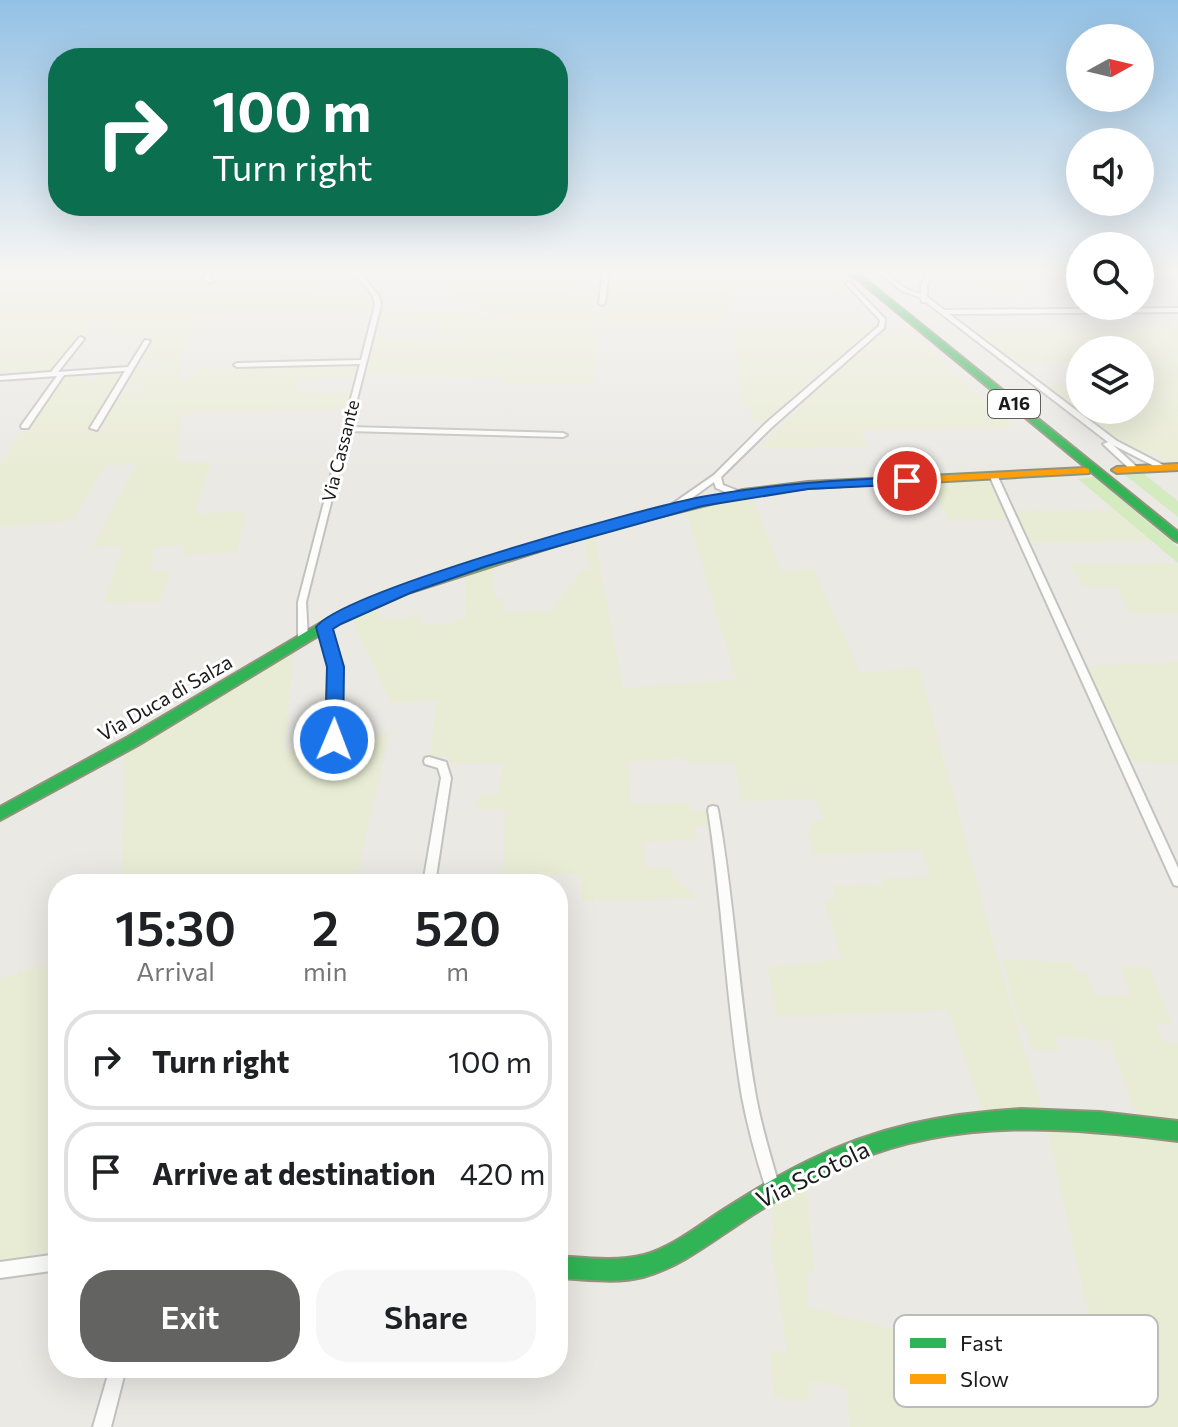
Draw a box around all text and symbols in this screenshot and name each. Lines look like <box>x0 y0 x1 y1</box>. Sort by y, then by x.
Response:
north arrow <box>1066 24 1154 112</box>
map controls <box>1066 24 1154 424</box>
text: 100 m <box>212 75 371 144</box>
icon: right <box>80 80 184 184</box>
button: sound <box>1066 128 1154 216</box>
text: Turn right <box>212 144 373 188</box>
button: search <box>1066 232 1154 320</box>
button: layers <box>1066 336 1154 424</box>
road number: A16 <box>988 390 1040 418</box>
street label: Via Cassante <box>317 397 363 504</box>
pin <box>873 447 941 515</box>
icon: arrive <box>885 459 929 503</box>
street label: Via Duca di Salza <box>93 649 236 745</box>
position arrow <box>292 698 376 782</box>
text: 15:30 <box>115 897 236 956</box>
text: 2 <box>312 897 339 956</box>
text: 520 <box>414 897 501 956</box>
text: Arrival <box>136 955 215 986</box>
text: min <box>303 955 347 986</box>
text: m <box>446 955 469 986</box>
icon: right <box>84 1038 128 1082</box>
text: Turn right <box>152 1042 289 1079</box>
text: 100 m <box>448 1042 532 1079</box>
street label: Via Scotola <box>751 1134 874 1214</box>
icon: arrive <box>84 1150 128 1194</box>
text: Arrive at destination <box>152 1154 436 1191</box>
text: 420 m <box>460 1154 545 1191</box>
button: Exit <box>80 1270 300 1362</box>
button: Share <box>316 1270 536 1362</box>
legend <box>894 1315 1158 1407</box>
text: Fast <box>960 1329 1003 1356</box>
text: Slow <box>960 1365 1009 1392</box>

